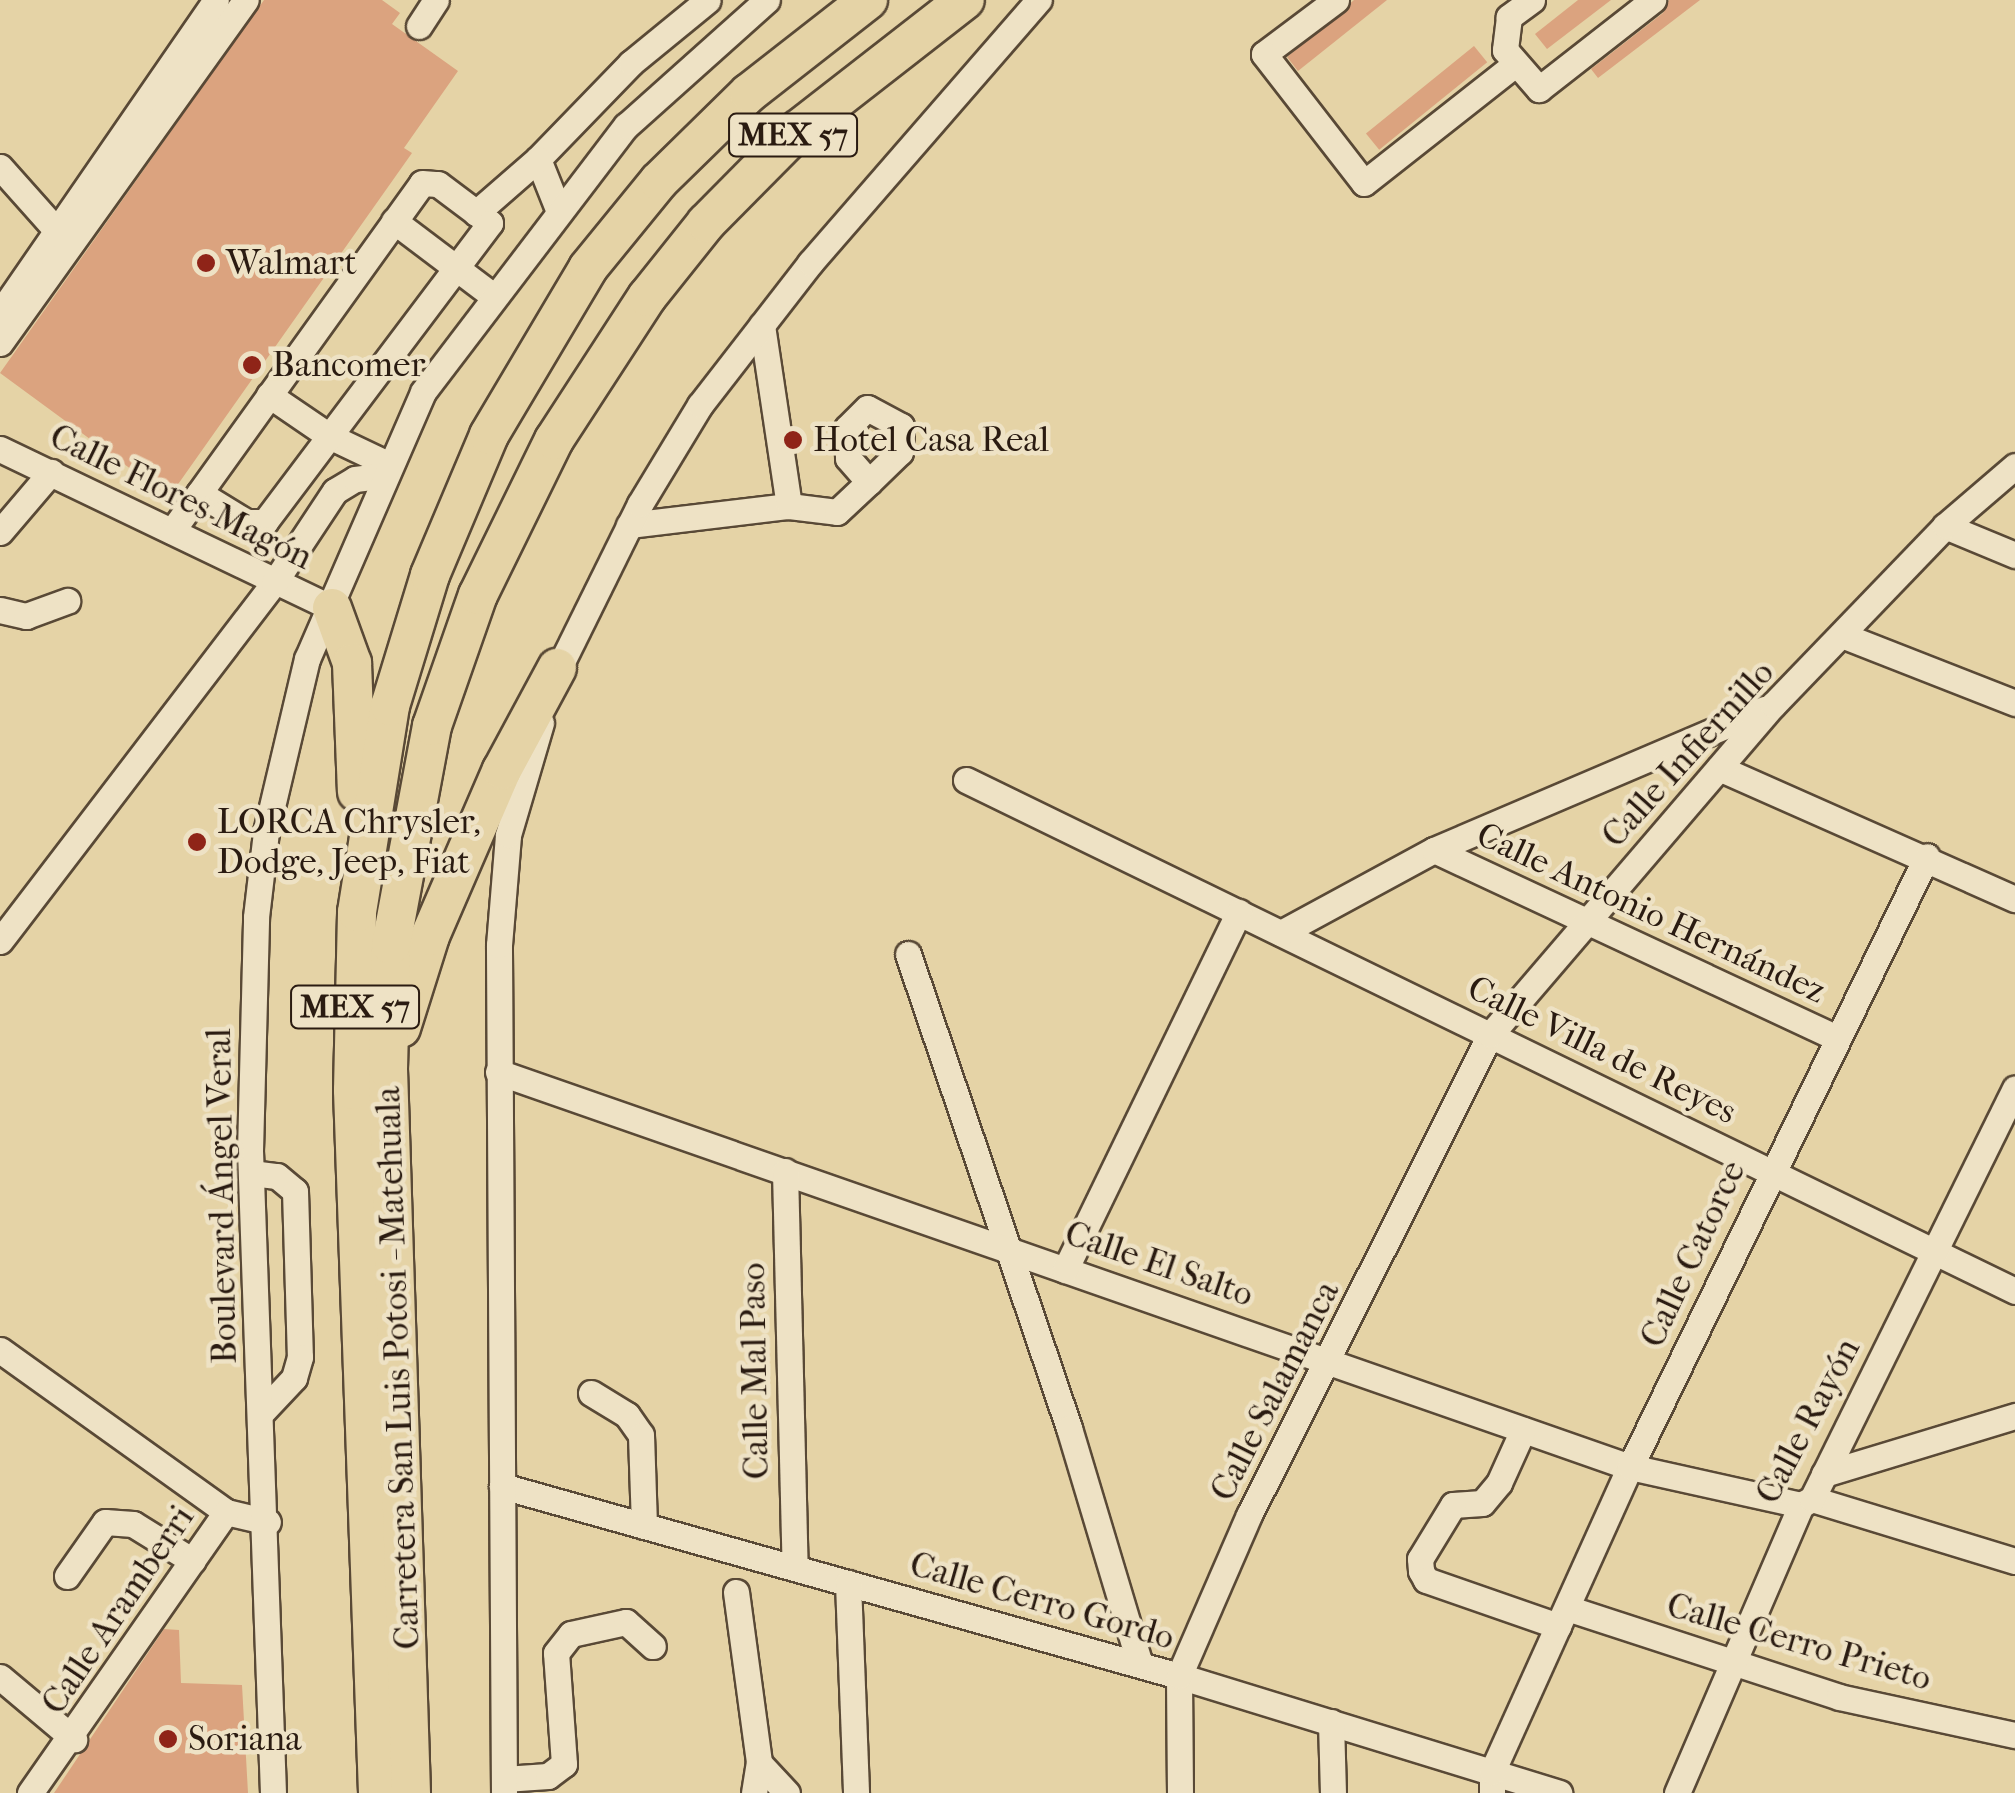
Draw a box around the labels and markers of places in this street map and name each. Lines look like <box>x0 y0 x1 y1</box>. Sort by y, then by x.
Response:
place label: Walmart <box>226 242 357 284</box>
marker: Walmart <box>195 252 217 274</box>
place label: Bancomer <box>272 344 425 386</box>
marker: Bancomer <box>241 354 263 376</box>
place label: Hotel Casa Real <box>813 419 1049 461</box>
marker: Hotel Casa Real <box>782 429 804 451</box>
place label: LORCA Chrysler, Dodge, Jeep, Fiat <box>217 801 481 883</box>
marker: LORCA Chrysler, Dodge, Jeep, Fiat <box>186 831 208 853</box>
place label: Soriana <box>188 1718 301 1760</box>
marker: Soriana <box>157 1728 179 1750</box>

